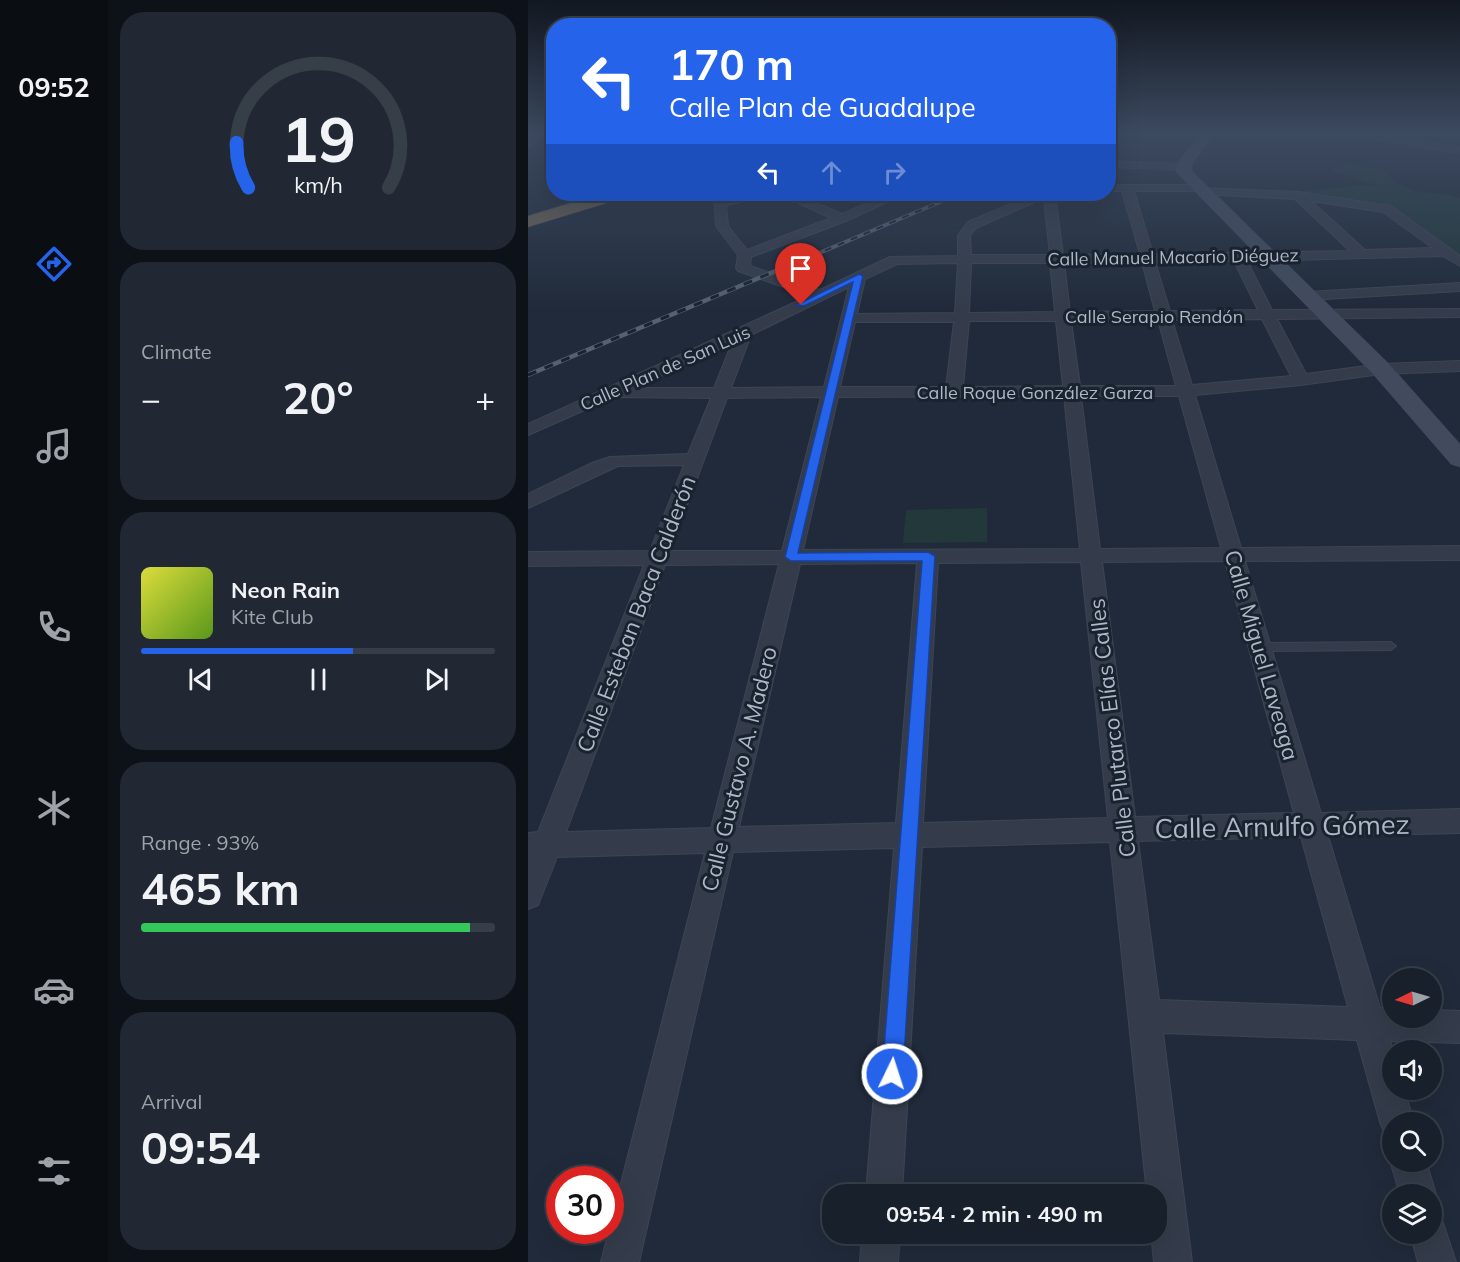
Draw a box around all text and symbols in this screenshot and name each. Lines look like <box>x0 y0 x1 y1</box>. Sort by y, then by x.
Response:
text: 170 m <box>669 38 794 91</box>
icon: left <box>570 42 648 120</box>
text: 09:52 <box>18 70 90 104</box>
text: Calle Plan de Guadalupe <box>669 90 976 124</box>
text: 19 <box>281 99 355 178</box>
icon: left <box>752 156 785 189</box>
icon: ahead <box>815 156 848 189</box>
icon: right <box>878 156 911 189</box>
text: km/h <box>294 171 342 198</box>
icon: directions <box>33 243 75 285</box>
pin <box>775 243 826 305</box>
street label: Calle Manuel Macario Diéguez <box>1047 243 1299 271</box>
icon: arrive <box>784 252 817 285</box>
street label: Calle Serapio Rendón <box>1065 305 1243 328</box>
street label: Calle Plan de San Luis <box>576 320 754 416</box>
text: Climate <box>141 339 212 364</box>
text: 20° <box>282 369 354 425</box>
text: − <box>141 378 161 419</box>
text: + <box>475 378 495 419</box>
street label: Calle Roque González Garza <box>917 381 1153 404</box>
icon: music <box>33 425 75 467</box>
street label: Calle Esteban Baca Calderón <box>570 472 702 756</box>
street label: Calle Miguel Laveaga <box>1219 547 1305 763</box>
text: Neon Rain <box>231 576 340 604</box>
street label: Calle Plutarco Elías Calles <box>1082 597 1142 859</box>
text: Kite Club <box>231 604 313 629</box>
icon: phone <box>33 606 75 648</box>
street label: Calle Gustavo A. Madero <box>695 644 783 894</box>
icon: previous <box>184 663 217 696</box>
icon: pause <box>302 663 335 696</box>
icon: next <box>420 663 453 696</box>
icon: climate <box>33 787 75 829</box>
street label: Calle Arnulfo Gómez <box>1154 807 1410 845</box>
text: Range · 93% <box>141 830 259 855</box>
text: 465 km <box>141 860 300 916</box>
north arrow <box>1382 968 1442 1028</box>
map controls <box>1382 968 1442 1244</box>
icon: car <box>33 969 75 1011</box>
button: sound <box>1382 1040 1442 1100</box>
position arrow <box>860 1042 924 1106</box>
text: Arrival <box>141 1089 202 1114</box>
button: search <box>1382 1112 1442 1172</box>
text: 09:54 <box>141 1119 260 1175</box>
icon: filters <box>33 1150 75 1192</box>
speed limit sign: 30 <box>546 1166 624 1244</box>
button: layers <box>1382 1184 1442 1244</box>
text: 09:54 · 2 min · 490 m <box>886 1200 1103 1228</box>

